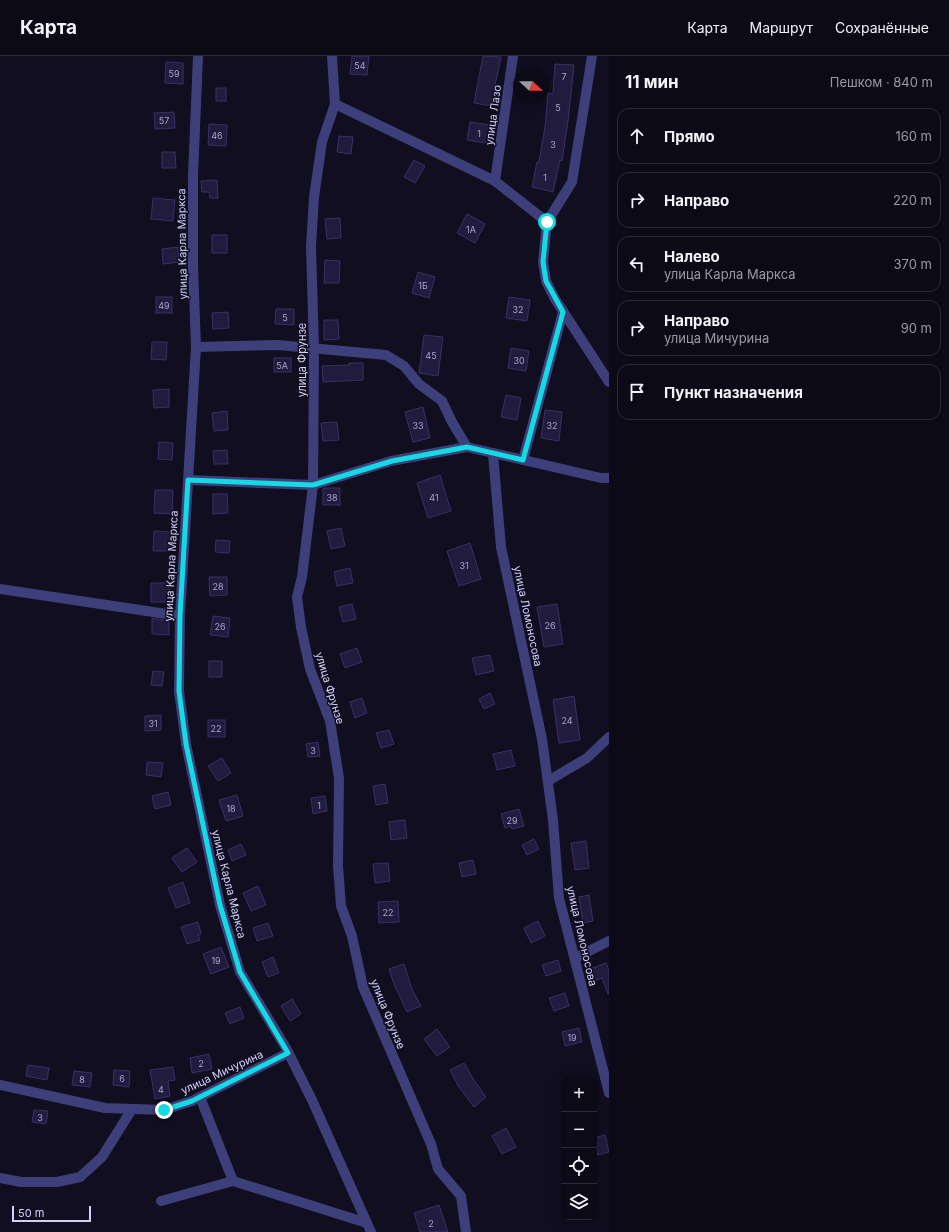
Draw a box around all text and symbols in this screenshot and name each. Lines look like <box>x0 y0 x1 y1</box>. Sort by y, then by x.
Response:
text: Карта <box>20 16 77 39</box>
text: Карта <box>687 19 728 36</box>
text: Маршрут <box>750 19 813 36</box>
text: Сохранённые <box>835 19 929 36</box>
house number: 54 <box>354 60 366 71</box>
house number: 59 <box>168 68 180 79</box>
north arrow <box>513 68 549 104</box>
house number: 7 <box>561 71 567 82</box>
text: 11 мин <box>625 72 679 92</box>
text: Пешком · 840 m <box>830 74 933 90</box>
street label: улица Лазо <box>482 84 504 146</box>
house number: 5 <box>555 102 561 113</box>
house number: 57 <box>159 115 169 126</box>
icon: ahead <box>626 125 648 147</box>
text: Прямо <box>664 127 715 146</box>
house number: 1 <box>477 128 481 139</box>
text: 160 m <box>895 128 932 144</box>
house number: 46 <box>211 130 223 141</box>
house number: 3 <box>550 139 556 150</box>
house number: 1 <box>543 172 547 183</box>
street label: улица Карла Маркса <box>174 188 190 300</box>
icon: right <box>626 189 648 211</box>
text: Направо <box>664 191 729 210</box>
text: 220 m <box>893 192 932 208</box>
route start <box>538 213 556 231</box>
house number: 1А <box>466 224 476 235</box>
text: Налево <box>664 247 720 266</box>
icon: left <box>626 253 648 275</box>
text: 370 m <box>894 256 932 272</box>
text: улица Карла Маркса <box>664 266 796 282</box>
house number: 1Б <box>418 280 428 291</box>
house number: 49 <box>158 300 170 311</box>
house number: 32 <box>512 304 524 315</box>
text: Направо <box>664 311 729 330</box>
house number: 5 <box>282 312 288 323</box>
icon: right <box>626 317 648 339</box>
text: 90 m <box>901 320 932 336</box>
street label: улица Фрунзе <box>295 323 309 397</box>
text: улица Мичурина <box>664 330 769 346</box>
house number: 45 <box>425 350 437 361</box>
house number: 30 <box>513 355 525 366</box>
house number: 5А <box>276 360 288 371</box>
icon: arrive <box>626 381 648 403</box>
text: Пункт назначения <box>664 383 803 402</box>
house number: 33 <box>412 420 424 431</box>
house number: 32 <box>546 420 558 431</box>
house number: 38 <box>326 492 338 503</box>
house number: 41 <box>429 492 439 503</box>
street label: улица Карла Маркса <box>161 510 181 622</box>
house number: 31 <box>459 560 469 571</box>
street label: улица Ломоносова <box>510 564 546 668</box>
house number: 28 <box>212 581 224 592</box>
house number: 26 <box>544 620 556 631</box>
house number: 26 <box>214 621 226 632</box>
street label: улица Фрунзе <box>312 650 348 726</box>
house number: 24 <box>561 715 573 726</box>
house number: 31 <box>148 718 158 729</box>
house number: 22 <box>211 723 221 734</box>
house number: 3 <box>310 745 316 756</box>
house number: 1 <box>317 800 321 811</box>
house number: 18 <box>226 803 236 814</box>
house number: 29 <box>506 815 518 826</box>
street label: улица Карла Маркса <box>209 828 249 940</box>
street label: улица Ломоносова <box>564 884 600 988</box>
house number: 22 <box>383 907 393 918</box>
house number: 19 <box>211 955 221 966</box>
street label: улица Фрунзе <box>368 977 408 1051</box>
house number: 19 <box>567 1032 577 1043</box>
street label: улица Мичурина <box>179 1047 265 1097</box>
house number: 2 <box>198 1058 204 1069</box>
house number: 6 <box>119 1073 125 1084</box>
house number: 8 <box>79 1074 85 1085</box>
map controls <box>561 1076 597 1220</box>
button: + <box>561 1076 597 1112</box>
house number: 4 <box>158 1084 164 1095</box>
route end <box>155 1101 173 1119</box>
house number: 3 <box>37 1112 43 1123</box>
button: − <box>561 1112 597 1148</box>
button: locate <box>561 1148 597 1184</box>
button: layers <box>561 1184 597 1220</box>
scale bar <box>12 1204 91 1223</box>
text: 50 m <box>18 1206 44 1220</box>
house number: 2 <box>428 1218 434 1229</box>

